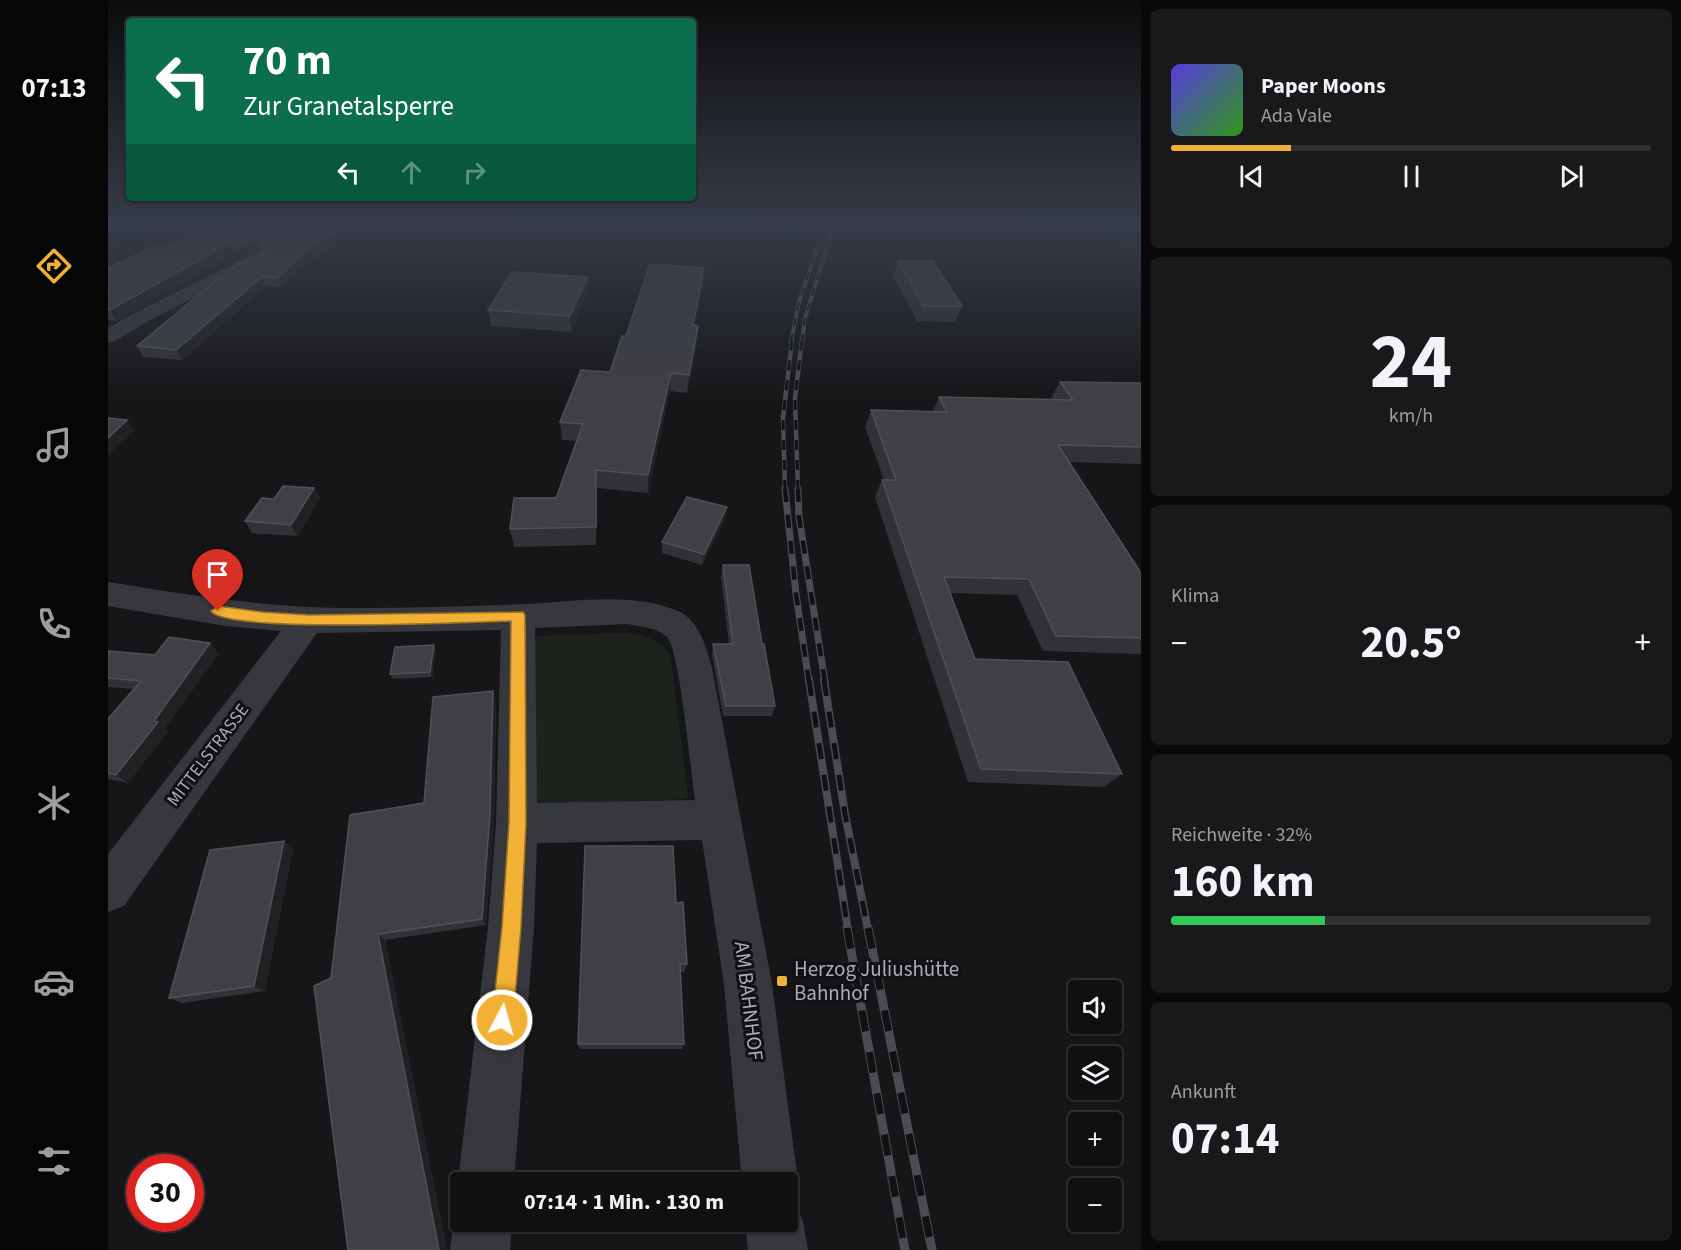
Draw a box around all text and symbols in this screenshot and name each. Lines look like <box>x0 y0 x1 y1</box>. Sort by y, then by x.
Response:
text: 70 m <box>243 31 332 91</box>
icon: left <box>144 42 222 120</box>
text: 07:13 <box>21 69 87 108</box>
text: Paper Moons <box>1261 70 1386 102</box>
text: Zur Granetalsperre <box>243 87 454 126</box>
text: Ada Vale <box>1261 102 1332 130</box>
icon: left <box>332 156 365 189</box>
icon: ahead <box>395 156 428 189</box>
icon: right <box>458 156 491 189</box>
icon: previous <box>1235 160 1268 193</box>
icon: pause <box>1395 160 1428 193</box>
icon: next <box>1555 160 1588 193</box>
icon: directions <box>33 245 75 287</box>
text: 24 <box>1370 307 1452 418</box>
text: km/h <box>1389 402 1433 430</box>
icon: music <box>33 424 75 466</box>
pin <box>192 549 243 611</box>
icon: arrive <box>201 558 234 591</box>
text: Klima <box>1171 582 1219 610</box>
icon: phone <box>33 603 75 645</box>
text: 20.5° <box>1360 611 1462 675</box>
text: − <box>1171 620 1187 667</box>
text: + <box>1635 620 1651 667</box>
street label: MITTELSTRASSE <box>161 699 255 811</box>
icon: climate <box>33 782 75 824</box>
text: Reichweite · 32% <box>1171 821 1312 849</box>
text: 160 km <box>1171 850 1315 914</box>
street label: AM BAHNHOF <box>727 940 771 1062</box>
place label: Herzog Juliushütte Bahnhof <box>794 954 959 1008</box>
icon: car <box>33 961 75 1003</box>
marker: Herzog Juliushütte Bahnhof <box>775 974 789 988</box>
map controls <box>1068 980 1122 1232</box>
button: sound <box>1068 980 1122 1034</box>
position arrow <box>470 988 534 1052</box>
button: layers <box>1068 1046 1122 1100</box>
text: Ankunft <box>1171 1078 1236 1106</box>
text: 07:14 <box>1171 1107 1280 1171</box>
button: + <box>1068 1112 1122 1166</box>
icon: filters <box>33 1140 75 1182</box>
speed limit sign: 30 <box>126 1154 204 1232</box>
button: − <box>1068 1178 1122 1232</box>
text: 07:14 · 1 Min. · 130 m <box>524 1186 724 1218</box>

